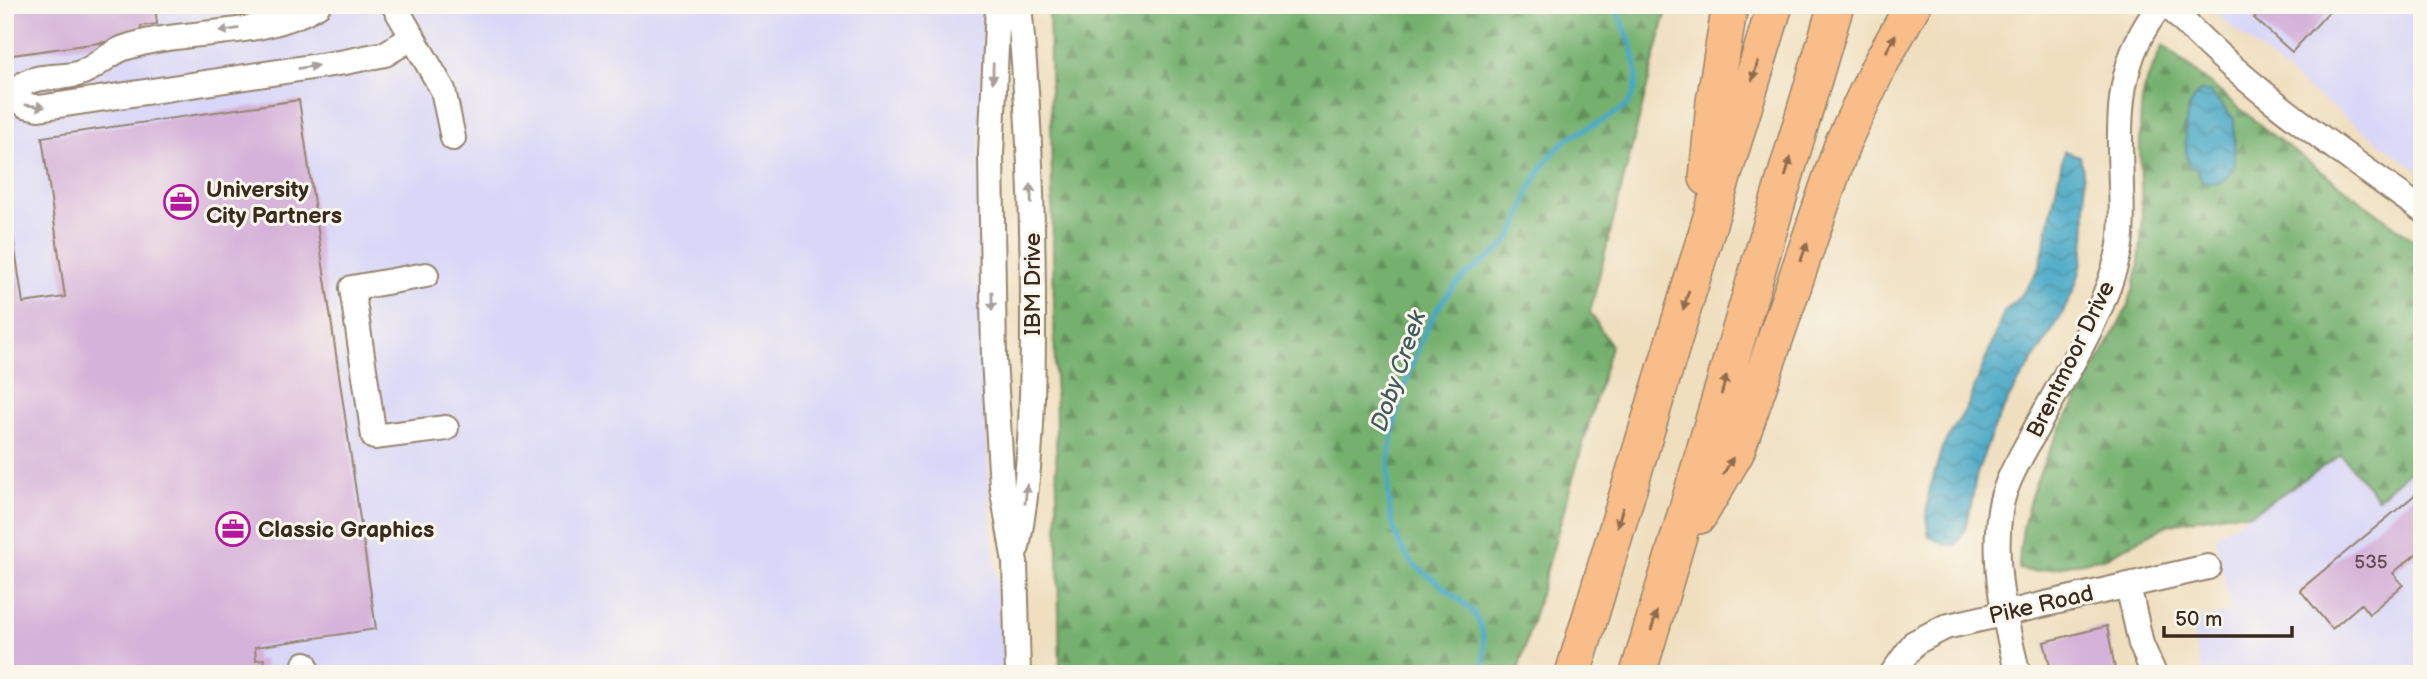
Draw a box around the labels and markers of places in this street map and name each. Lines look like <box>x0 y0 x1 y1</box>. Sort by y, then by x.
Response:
place label: University City Partners <box>206 176 342 230</box>
office icon: University City Partners <box>162 183 200 221</box>
office icon: Classic Graphics <box>214 510 252 548</box>
place label: Classic Graphics <box>258 516 434 544</box>

